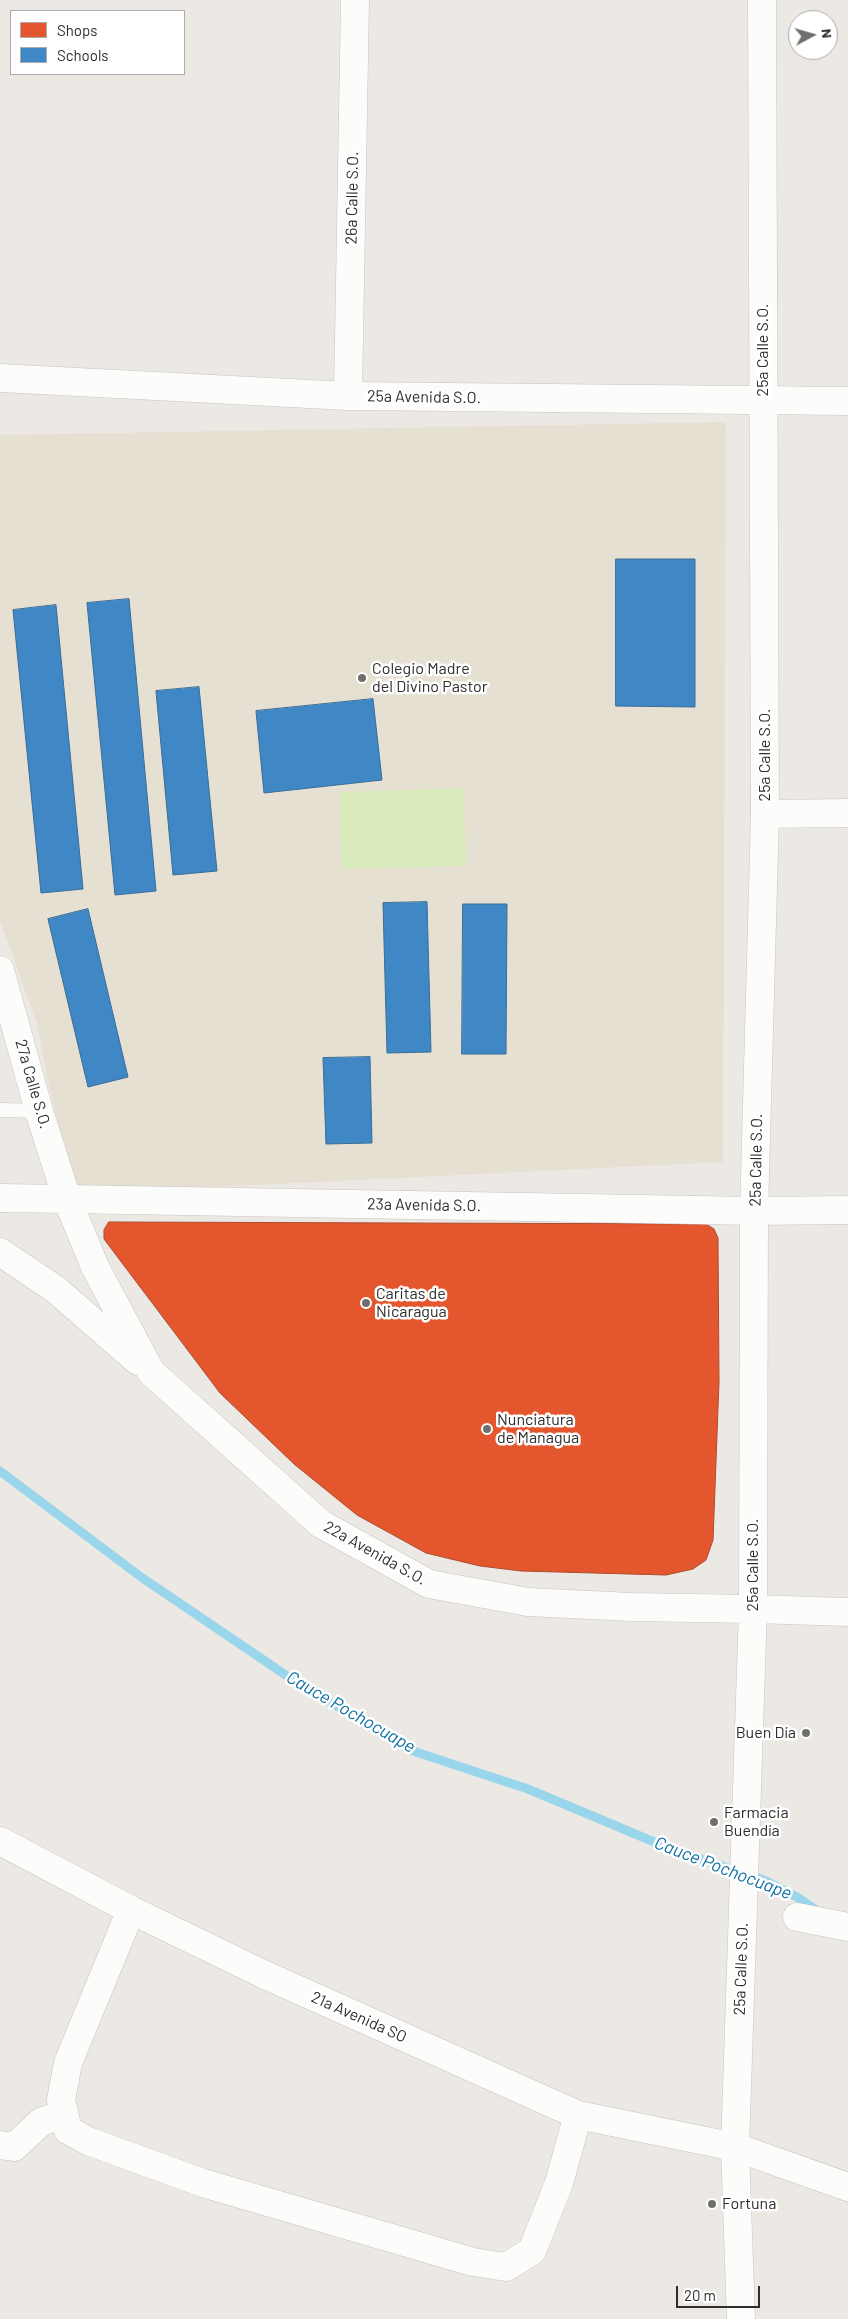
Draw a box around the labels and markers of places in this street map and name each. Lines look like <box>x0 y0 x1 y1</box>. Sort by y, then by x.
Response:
place label: Colegio Madre del Divino Pastor <box>372 659 488 697</box>
marker: Colegio Madre del Divino Pastor <box>356 672 368 684</box>
place label: Caritas de Nicaragua <box>376 1284 447 1322</box>
marker: Caritas de Nicaragua <box>360 1297 372 1309</box>
place label: Nunciatura de Managua <box>497 1410 579 1448</box>
marker: Nunciatura de Managua <box>481 1423 493 1435</box>
place label: Buen Día <box>736 1723 796 1743</box>
marker: Buen Día <box>800 1727 812 1739</box>
place label: Farmacia Buendía <box>724 1803 789 1841</box>
marker: Farmacia Buendía <box>708 1816 720 1828</box>
place label: Fortuna <box>722 2194 776 2214</box>
marker: Fortuna <box>706 2198 718 2210</box>

